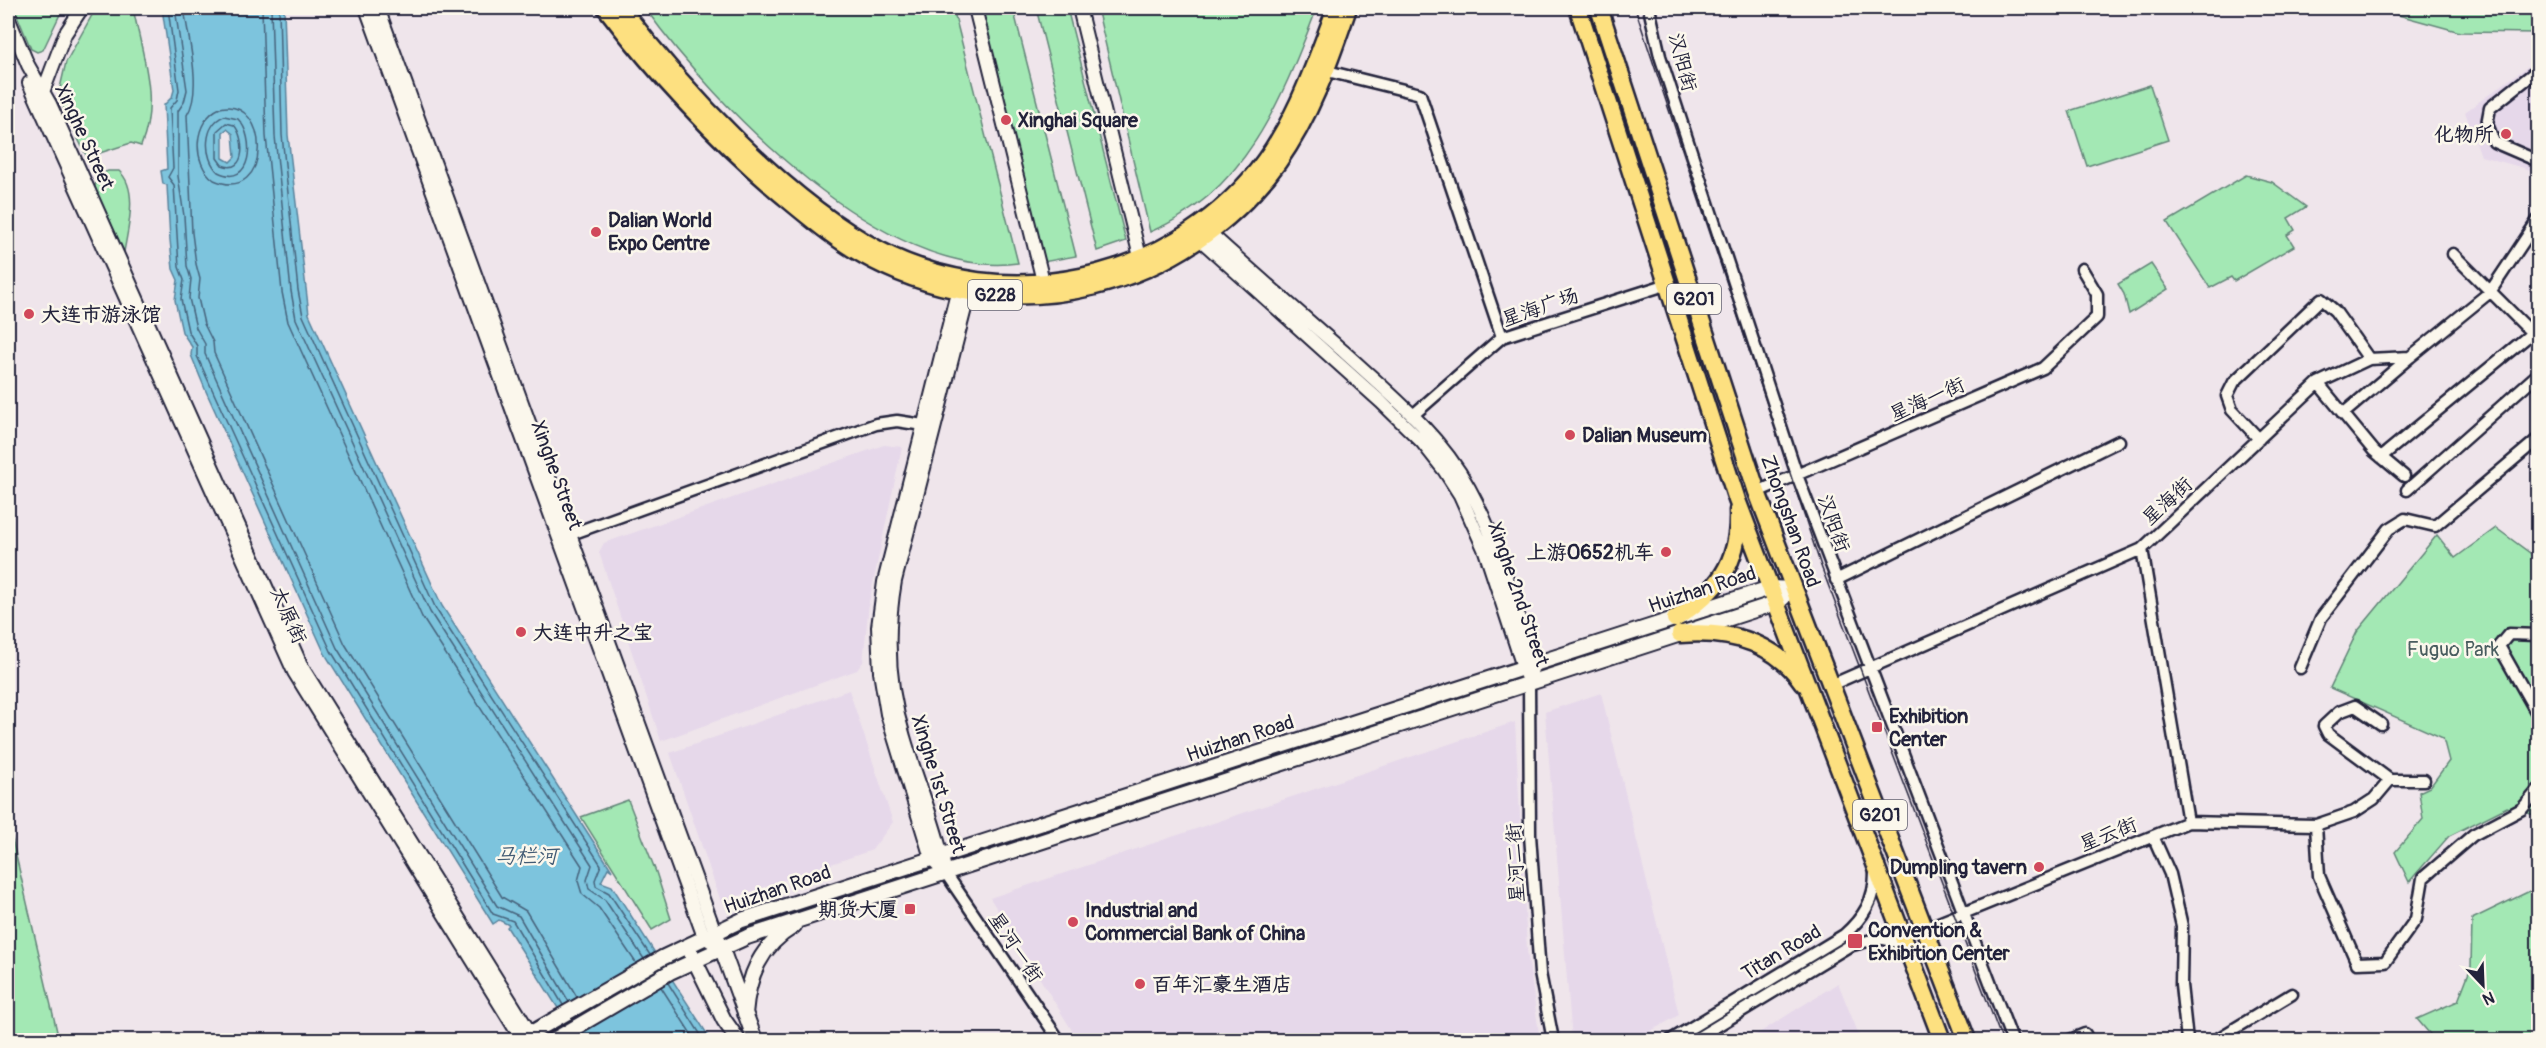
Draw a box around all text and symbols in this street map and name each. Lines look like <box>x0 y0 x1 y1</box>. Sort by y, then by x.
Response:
street label: 汉阳街 <box>1663 30 1702 94</box>
street label: Xinghe Street <box>49 80 120 195</box>
place label: Xinghai Square <box>1018 108 1139 133</box>
marker: Xinghai Square <box>999 113 1013 127</box>
place label: 化物所 <box>2434 122 2494 147</box>
marker: 化物所 <box>2499 127 2513 141</box>
place label: Dalian World Expo Centre <box>608 208 712 256</box>
marker: Dalian World Expo Centre <box>589 225 603 239</box>
road number: G228 <box>968 280 1022 310</box>
street label: 星海广场 <box>1498 283 1582 332</box>
road number: G201 <box>1667 284 1721 314</box>
place label: 大连市游泳馆 <box>41 302 161 327</box>
marker: 大连市游泳馆 <box>22 307 36 321</box>
street label: 星海一街 <box>1886 372 1969 427</box>
street label: Xinghe Street <box>525 417 588 534</box>
place label: Dalian Museum <box>1582 423 1707 448</box>
marker: Dalian Museum <box>1563 428 1577 442</box>
street label: Zhongshan Road <box>1755 452 1826 591</box>
street label: 星海街 <box>2137 472 2198 531</box>
street label: 汉阳街 <box>1812 491 1856 556</box>
street label: Xinghe 2nd Street <box>1482 519 1555 670</box>
place label: 上游0652机车 <box>1527 540 1654 565</box>
marker: 上游0652机车 <box>1659 545 1673 559</box>
street label: Huizhan Road <box>1645 560 1759 619</box>
street label: 太原街 <box>265 583 312 648</box>
place label: 大连中升之宝 <box>533 620 653 645</box>
marker: 大连中升之宝 <box>514 625 528 639</box>
park label: Fuguo Park <box>2407 637 2500 662</box>
place label: Exhibition Center <box>1889 704 1968 752</box>
street label: Huizhan Road <box>1183 709 1297 768</box>
street label: Xinghe 1st Street <box>906 712 972 857</box>
marker: Exhibition Center <box>1870 720 1884 734</box>
road number: G201 <box>1853 800 1907 830</box>
street label: 星云街 <box>2076 812 2141 857</box>
street label: 星河二街 <box>1501 822 1530 904</box>
water label: 马栏河 <box>495 843 560 870</box>
place label: Dumpling tavern <box>1890 855 2027 880</box>
street label: Huizhan Road <box>720 859 834 920</box>
marker: Dumpling tavern <box>2032 860 2046 874</box>
place label: 期货大厦 <box>818 897 898 922</box>
place label: Industrial and Commercial Bank of China <box>1085 898 1305 946</box>
marker: 期货大厦 <box>903 902 917 916</box>
street label: 星河一街 <box>983 907 1048 987</box>
marker: Industrial and Commercial Bank of China <box>1066 915 1080 929</box>
place label: Convention & Exhibition Center <box>1868 918 2011 966</box>
street label: Titan Road <box>1737 919 1826 986</box>
marker: Convention & Exhibition Center <box>1846 932 1864 950</box>
north arrow <box>2453 955 2513 1015</box>
place label: 百年汇豪生酒店 <box>1152 972 1292 997</box>
marker: 百年汇豪生酒店 <box>1133 977 1147 991</box>
text: N <box>2479 987 2497 1009</box>

